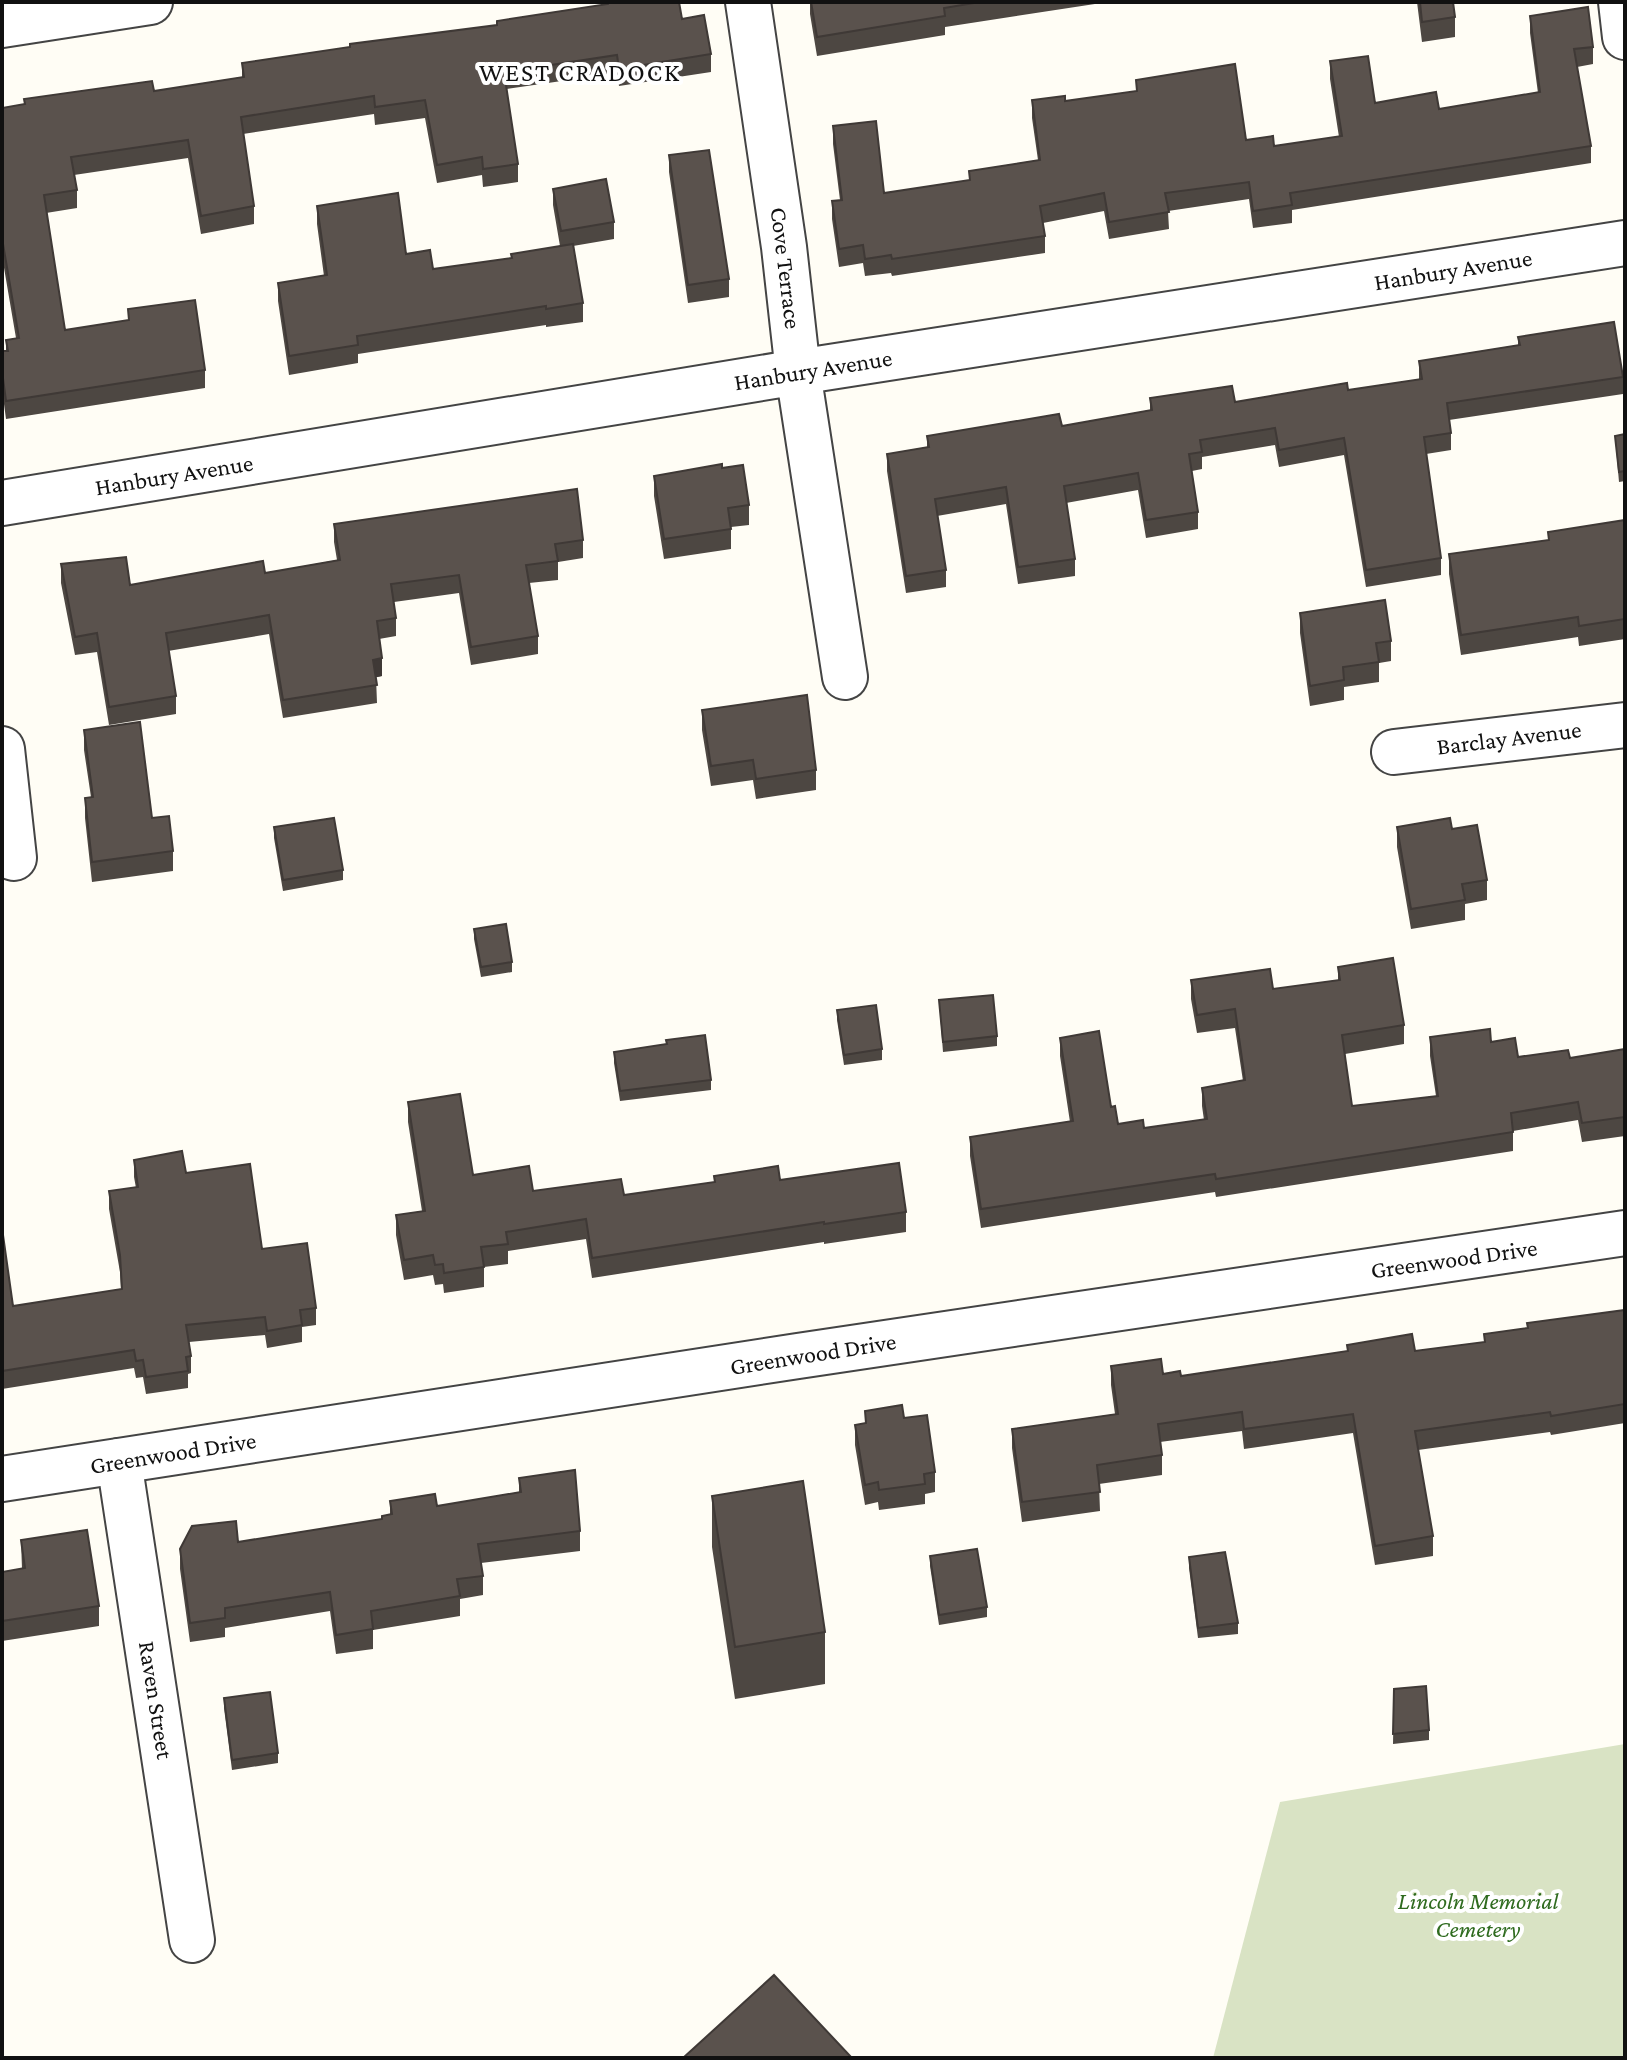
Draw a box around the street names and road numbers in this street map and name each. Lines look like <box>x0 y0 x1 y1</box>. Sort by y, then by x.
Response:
street label: Cove Terrace <box>766 205 807 330</box>
street label: Hanbury Avenue <box>1372 244 1534 295</box>
street label: Hanbury Avenue <box>732 344 894 395</box>
street label: Hanbury Avenue <box>93 449 255 500</box>
street label: Barclay Avenue <box>1435 715 1583 760</box>
street label: Greenwood Drive <box>1369 1233 1539 1284</box>
street label: Greenwood Drive <box>728 1327 898 1380</box>
street label: Greenwood Drive <box>88 1426 258 1479</box>
street label: Raven Street <box>134 1639 179 1762</box>

